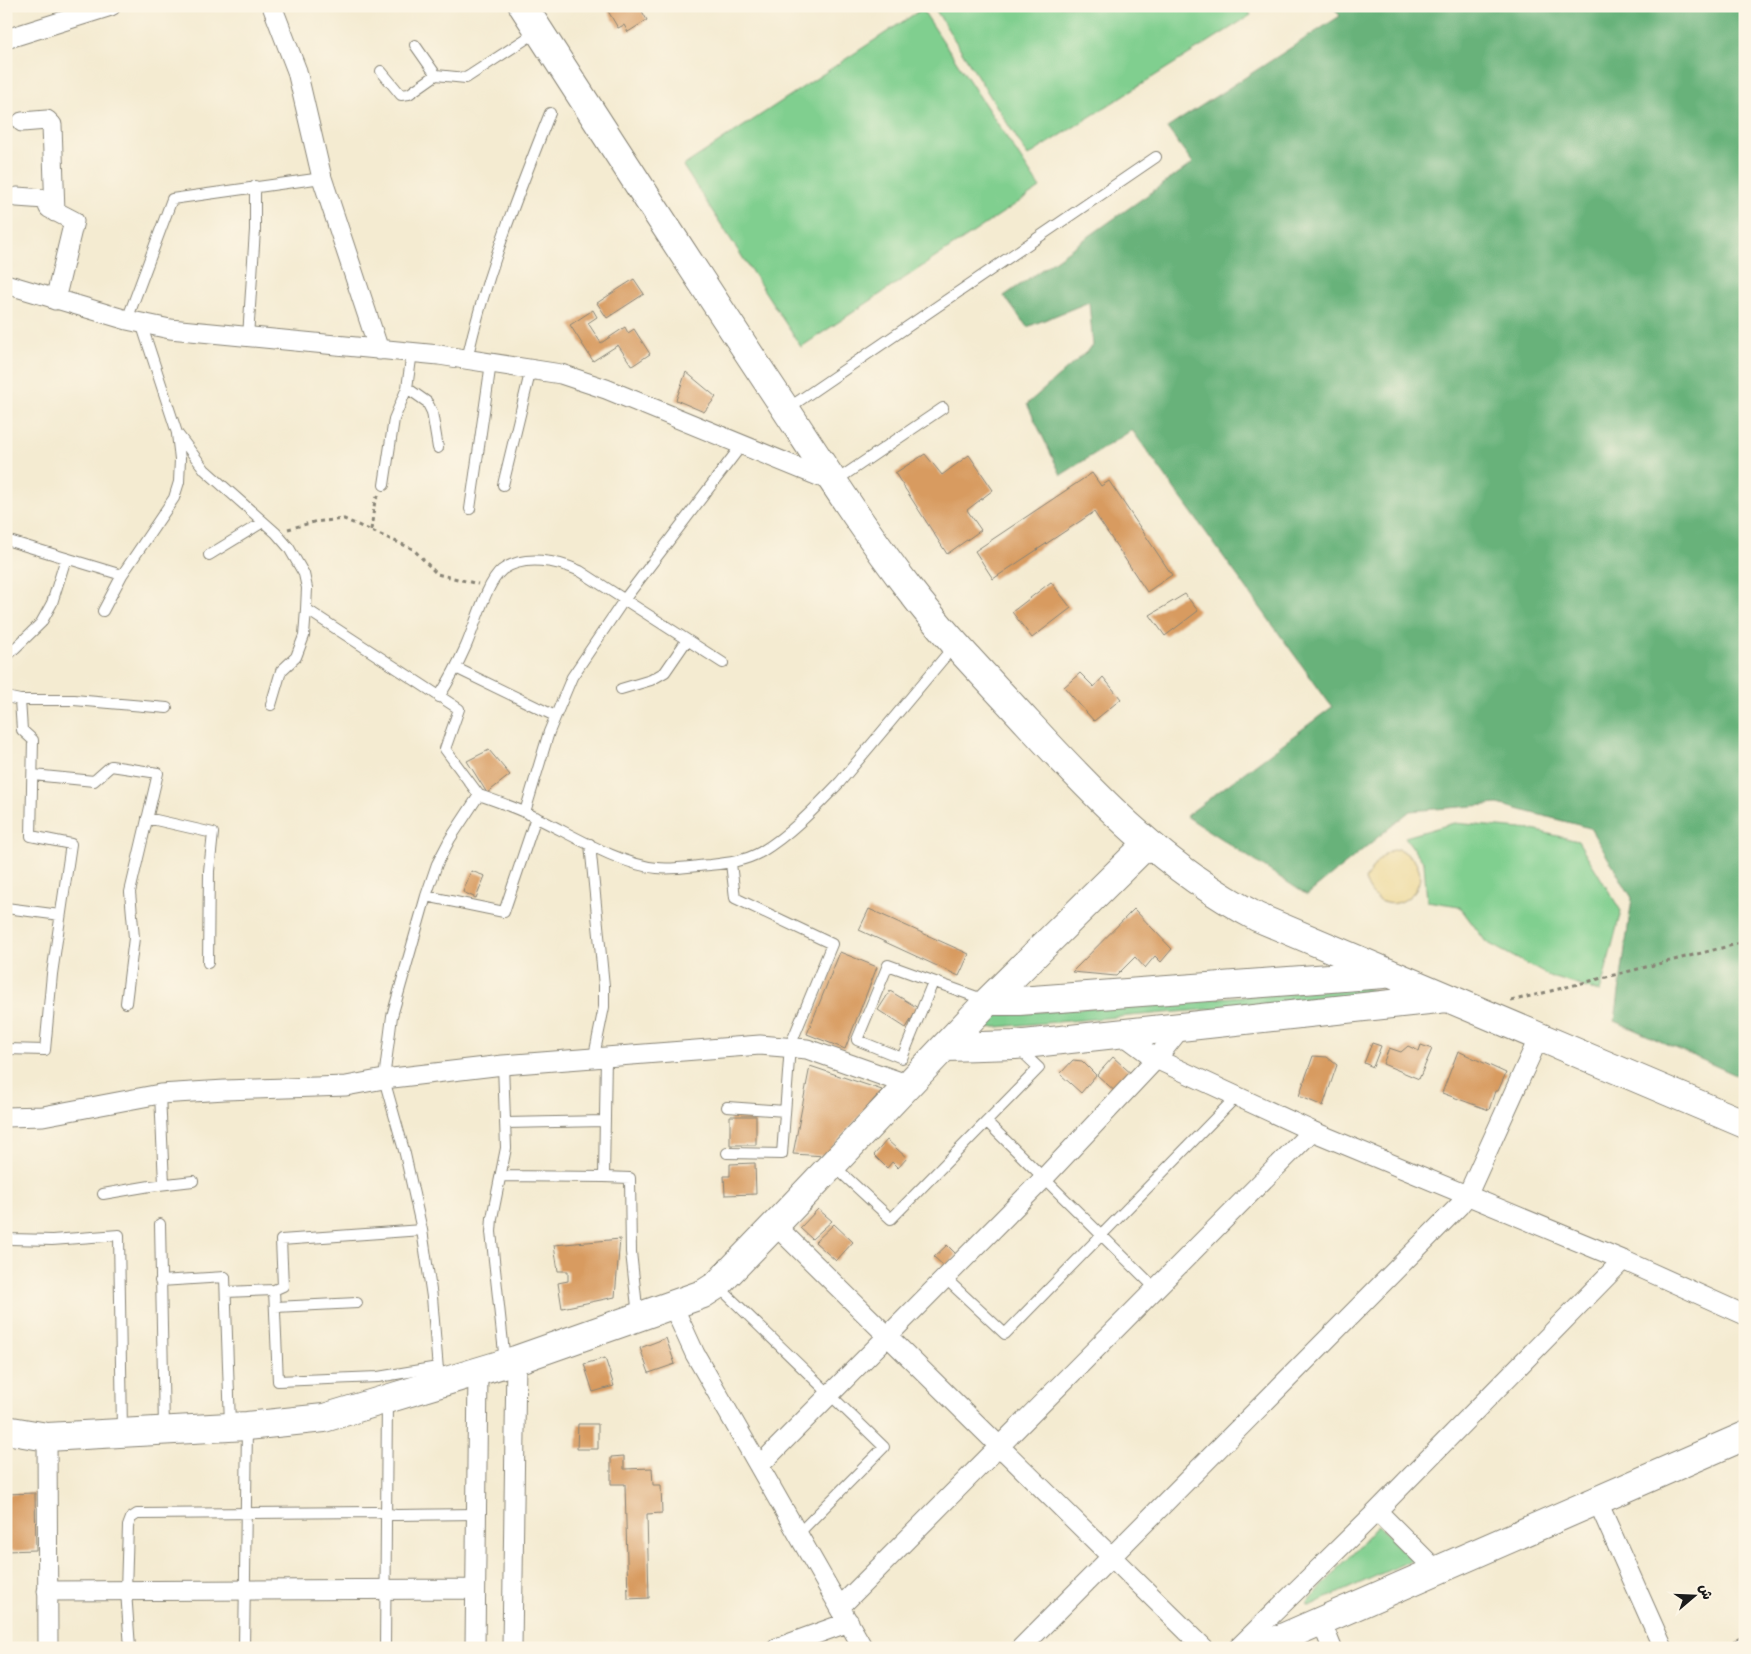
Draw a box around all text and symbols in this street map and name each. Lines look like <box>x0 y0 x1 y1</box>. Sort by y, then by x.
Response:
north arrow <box>1668 1572 1718 1622</box>
text: ش <box>1692 1582 1717 1603</box>

